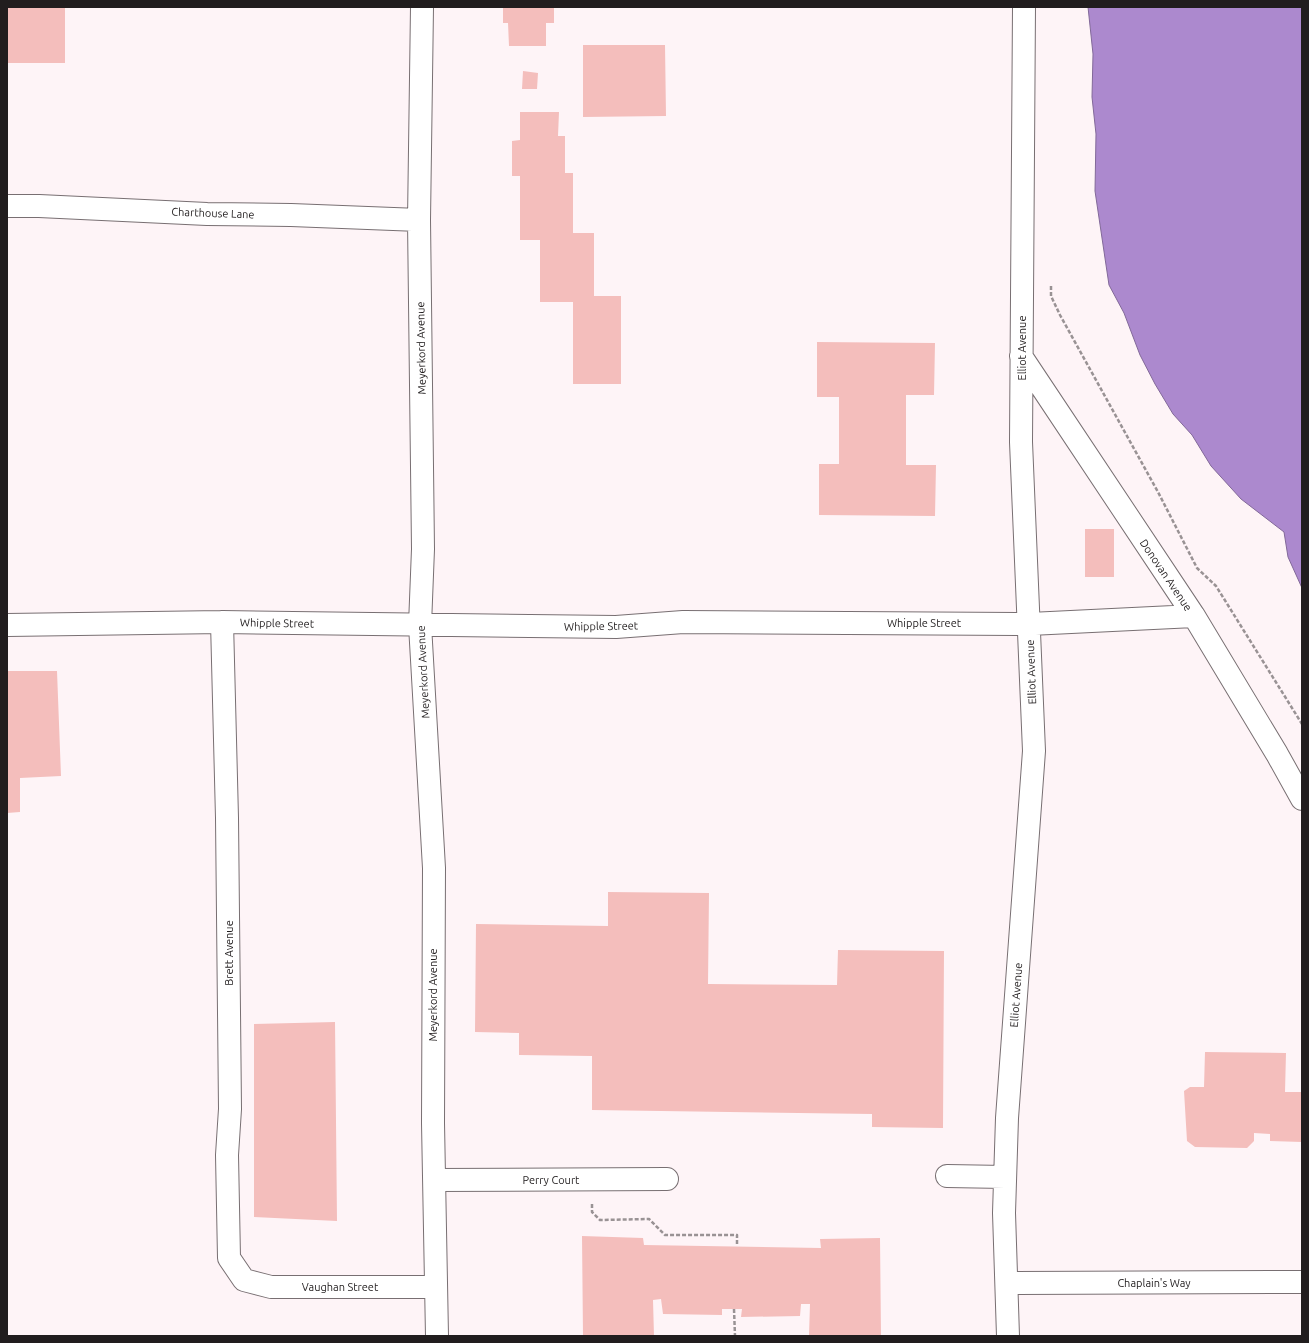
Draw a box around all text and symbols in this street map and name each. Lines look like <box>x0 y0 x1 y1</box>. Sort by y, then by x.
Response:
street label: Charthouse Lane <box>171 206 255 220</box>
street label: Meyerkord Avenue <box>414 301 428 395</box>
street label: Elliot Avenue <box>1016 316 1028 380</box>
street label: Donovan Avenue <box>1138 537 1194 613</box>
street label: Whipple Street <box>240 616 315 630</box>
street label: Whipple Street <box>887 617 962 629</box>
street label: Whipple Street <box>564 619 639 633</box>
street label: Meyerkord Avenue <box>415 625 431 719</box>
street label: Elliot Avenue <box>1024 639 1038 705</box>
street label: Brett Avenue <box>223 920 235 986</box>
street label: Meyerkord Avenue <box>427 948 439 1042</box>
street label: Elliot Avenue <box>1008 962 1024 1028</box>
street label: Perry Court <box>523 1174 580 1186</box>
street label: Chaplain's Way <box>1117 1277 1191 1289</box>
street label: Vaughan Street <box>302 1281 379 1293</box>

